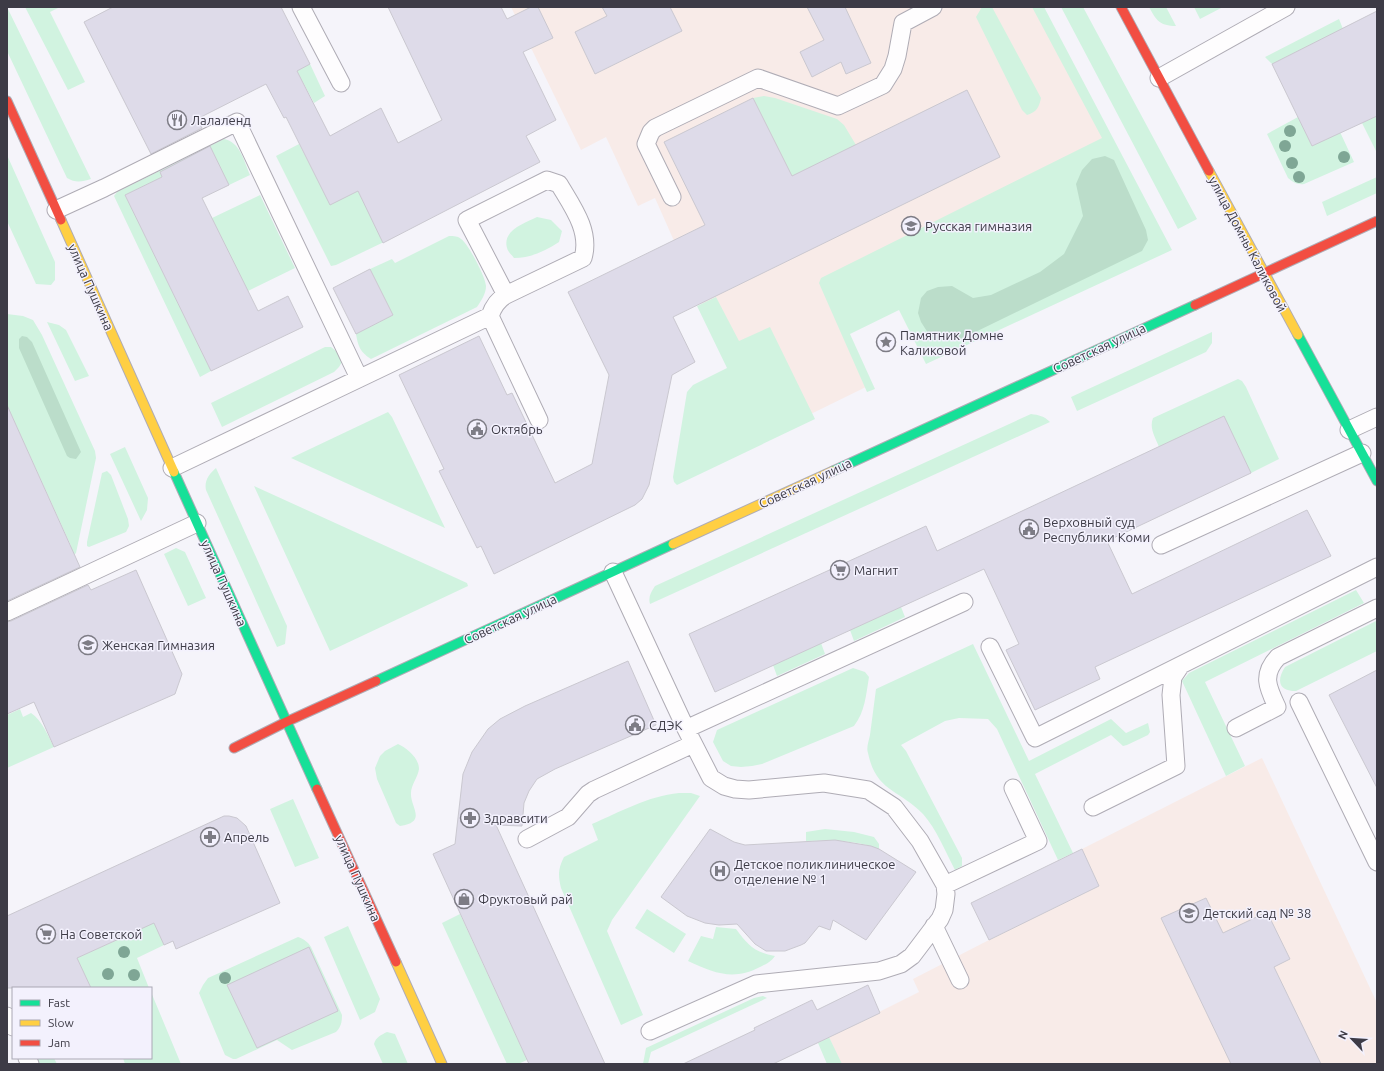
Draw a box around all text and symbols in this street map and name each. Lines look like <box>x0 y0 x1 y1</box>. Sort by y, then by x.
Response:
restaurant icon: Лалаленд <box>166 109 188 131</box>
place label: Лалаленд <box>191 113 251 127</box>
street label: улица Домны Каликовой <box>1206 174 1290 314</box>
school or university icon: Русская гимназия <box>900 215 922 237</box>
place label: Русская гимназия <box>925 219 1032 233</box>
street label: улица Пушкина <box>66 242 116 332</box>
street label: Советская улица <box>1050 320 1148 376</box>
place label: Памятник Домне Каликовой <box>900 328 1004 357</box>
place icon: Памятник Домне Каликовой <box>875 331 897 353</box>
public building icon: Октябрь <box>466 418 488 440</box>
place label: Октябрь <box>491 422 543 436</box>
street label: Советская улица <box>756 455 854 511</box>
place label: Верховный суд Республики Коми <box>1043 515 1150 544</box>
public building icon: Верховный суд Республики Коми <box>1018 518 1040 540</box>
street label: улица Пушкина <box>199 538 249 628</box>
supermarket icon: Магнит <box>829 559 851 581</box>
place label: Магнит <box>854 563 899 577</box>
street label: Советская улица <box>461 591 559 647</box>
school or university icon: Женская Гимназия <box>77 634 99 656</box>
place label: Женская Гимназия <box>102 638 215 652</box>
public building icon: СДЭК <box>624 714 646 736</box>
place label: СДЭК <box>649 718 682 732</box>
pharmacy icon: Здравсити <box>459 807 481 829</box>
place label: Здравсити <box>484 811 548 825</box>
pharmacy icon: Апрель <box>199 826 221 848</box>
place label: Апрель <box>224 830 269 844</box>
street label: улица Пушкина <box>333 833 383 923</box>
place label: Детское поликлиническое отделение № 1 <box>734 857 895 886</box>
hospital icon: Детское поликлиническое отделение № 1 <box>709 860 731 882</box>
shop icon: Фруктовый рай <box>453 888 475 910</box>
place label: Фруктовый рай <box>478 892 573 906</box>
school or university icon: Детский сад № 38 <box>1178 902 1200 924</box>
place label: Детский сад № 38 <box>1203 906 1311 920</box>
supermarket icon: На Советской <box>35 923 57 945</box>
place label: На Советской <box>60 927 142 941</box>
legend <box>12 987 152 1059</box>
text: Fast <box>48 996 70 1009</box>
text: Slow <box>48 1016 74 1029</box>
north arrow <box>1332 1019 1372 1059</box>
text: N <box>1336 1029 1350 1041</box>
text: Jam <box>48 1036 70 1049</box>

